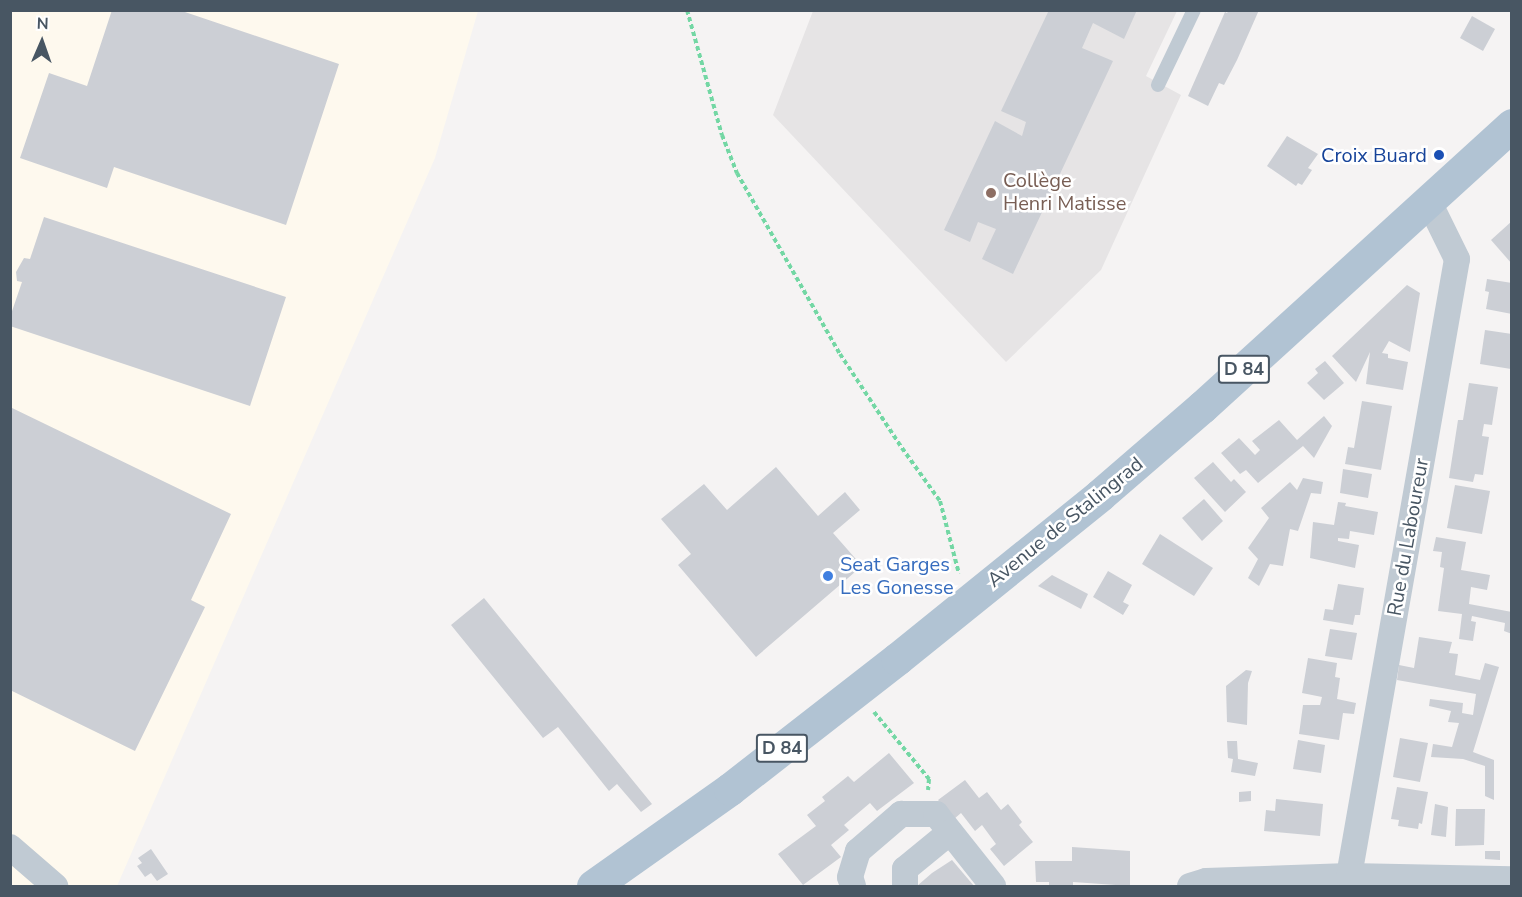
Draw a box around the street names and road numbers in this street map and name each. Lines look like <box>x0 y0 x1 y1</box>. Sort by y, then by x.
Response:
road number: D 84 <box>1217 354 1271 384</box>
street label: Avenue de Stalingrad <box>982 452 1148 592</box>
street label: Rue du Laboureur <box>1382 456 1434 618</box>
road number: D 84 <box>755 733 809 763</box>

